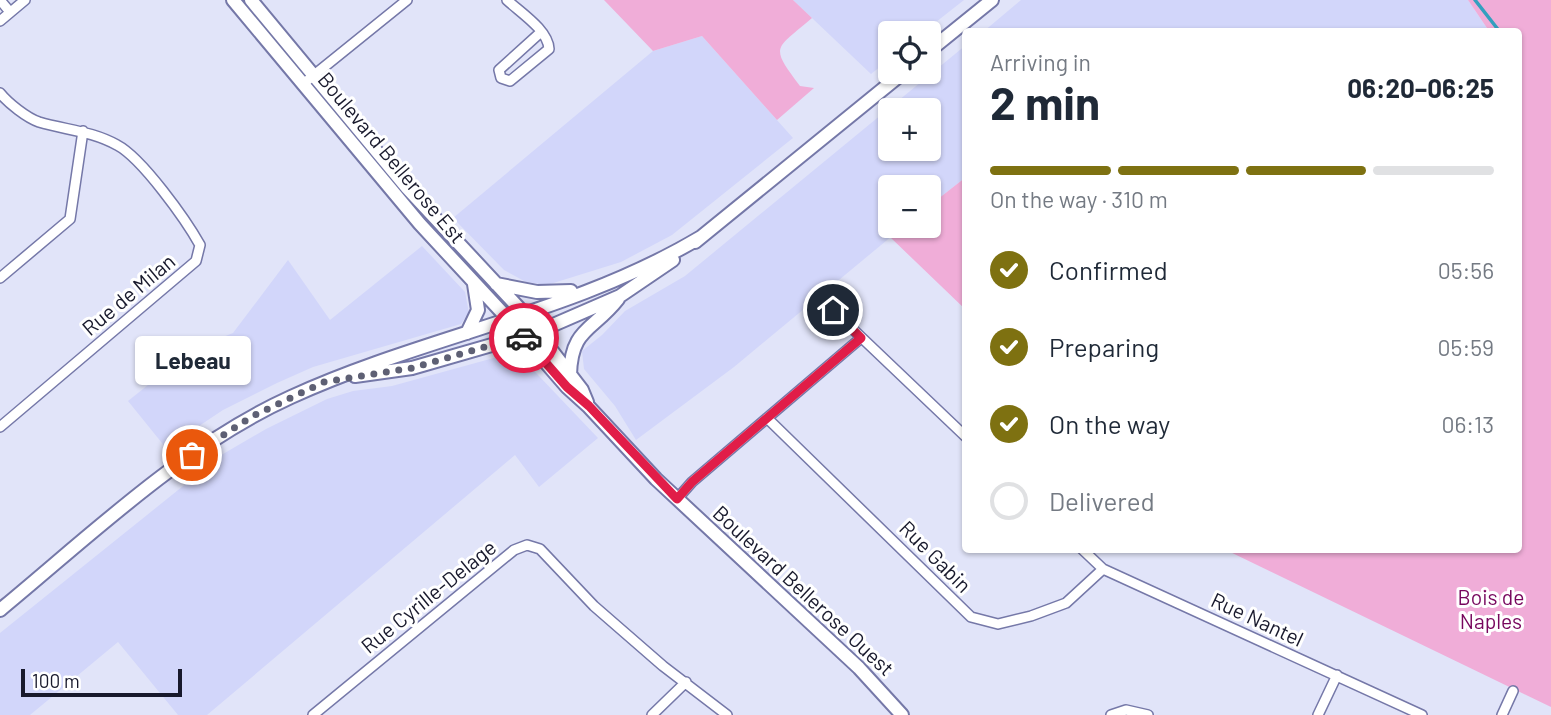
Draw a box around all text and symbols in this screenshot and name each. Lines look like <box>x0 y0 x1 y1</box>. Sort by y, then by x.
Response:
map controls <box>878 21 941 238</box>
button: locate <box>878 21 941 84</box>
text: Arriving in <box>990 48 1091 76</box>
street label: Boulevard Bellerose Est <box>313 66 471 248</box>
text: 06:20–06:25 <box>1347 72 1494 103</box>
text: 2 min <box>990 74 1100 129</box>
button: + <box>878 98 941 161</box>
button: − <box>878 175 941 238</box>
text: On the way · 310 m <box>990 185 1168 213</box>
street label: Rue de Milan <box>76 248 180 340</box>
icon: check <box>990 251 1028 289</box>
text: Confirmed <box>1049 254 1168 285</box>
text: 05:56 <box>1438 256 1494 284</box>
pin <box>803 280 863 340</box>
icon: home <box>814 291 852 329</box>
courier <box>489 303 559 373</box>
icon: car <box>505 319 543 357</box>
icon: check <box>990 328 1028 366</box>
text: Preparing <box>1049 331 1159 362</box>
text: 05:59 <box>1438 333 1494 361</box>
callout: Lebeau <box>134 336 250 385</box>
text: Lebeau <box>155 346 231 374</box>
icon: check <box>990 405 1028 443</box>
text: On the way <box>1049 408 1170 439</box>
text: 06:13 <box>1441 410 1494 438</box>
pin <box>162 425 222 485</box>
icon: bag <box>173 436 211 474</box>
text: Delivered <box>1049 485 1155 516</box>
street label: Boulevard Bellerose Ouest <box>708 500 900 680</box>
street label: Rue Gabin <box>895 515 977 597</box>
street label: Rue Cyrille-Delage <box>356 534 501 658</box>
park label: Bois de Naples <box>1458 584 1524 633</box>
street label: Rue Nantel <box>1207 586 1308 651</box>
scale bar <box>21 666 182 698</box>
text: 100 m <box>32 669 80 692</box>

